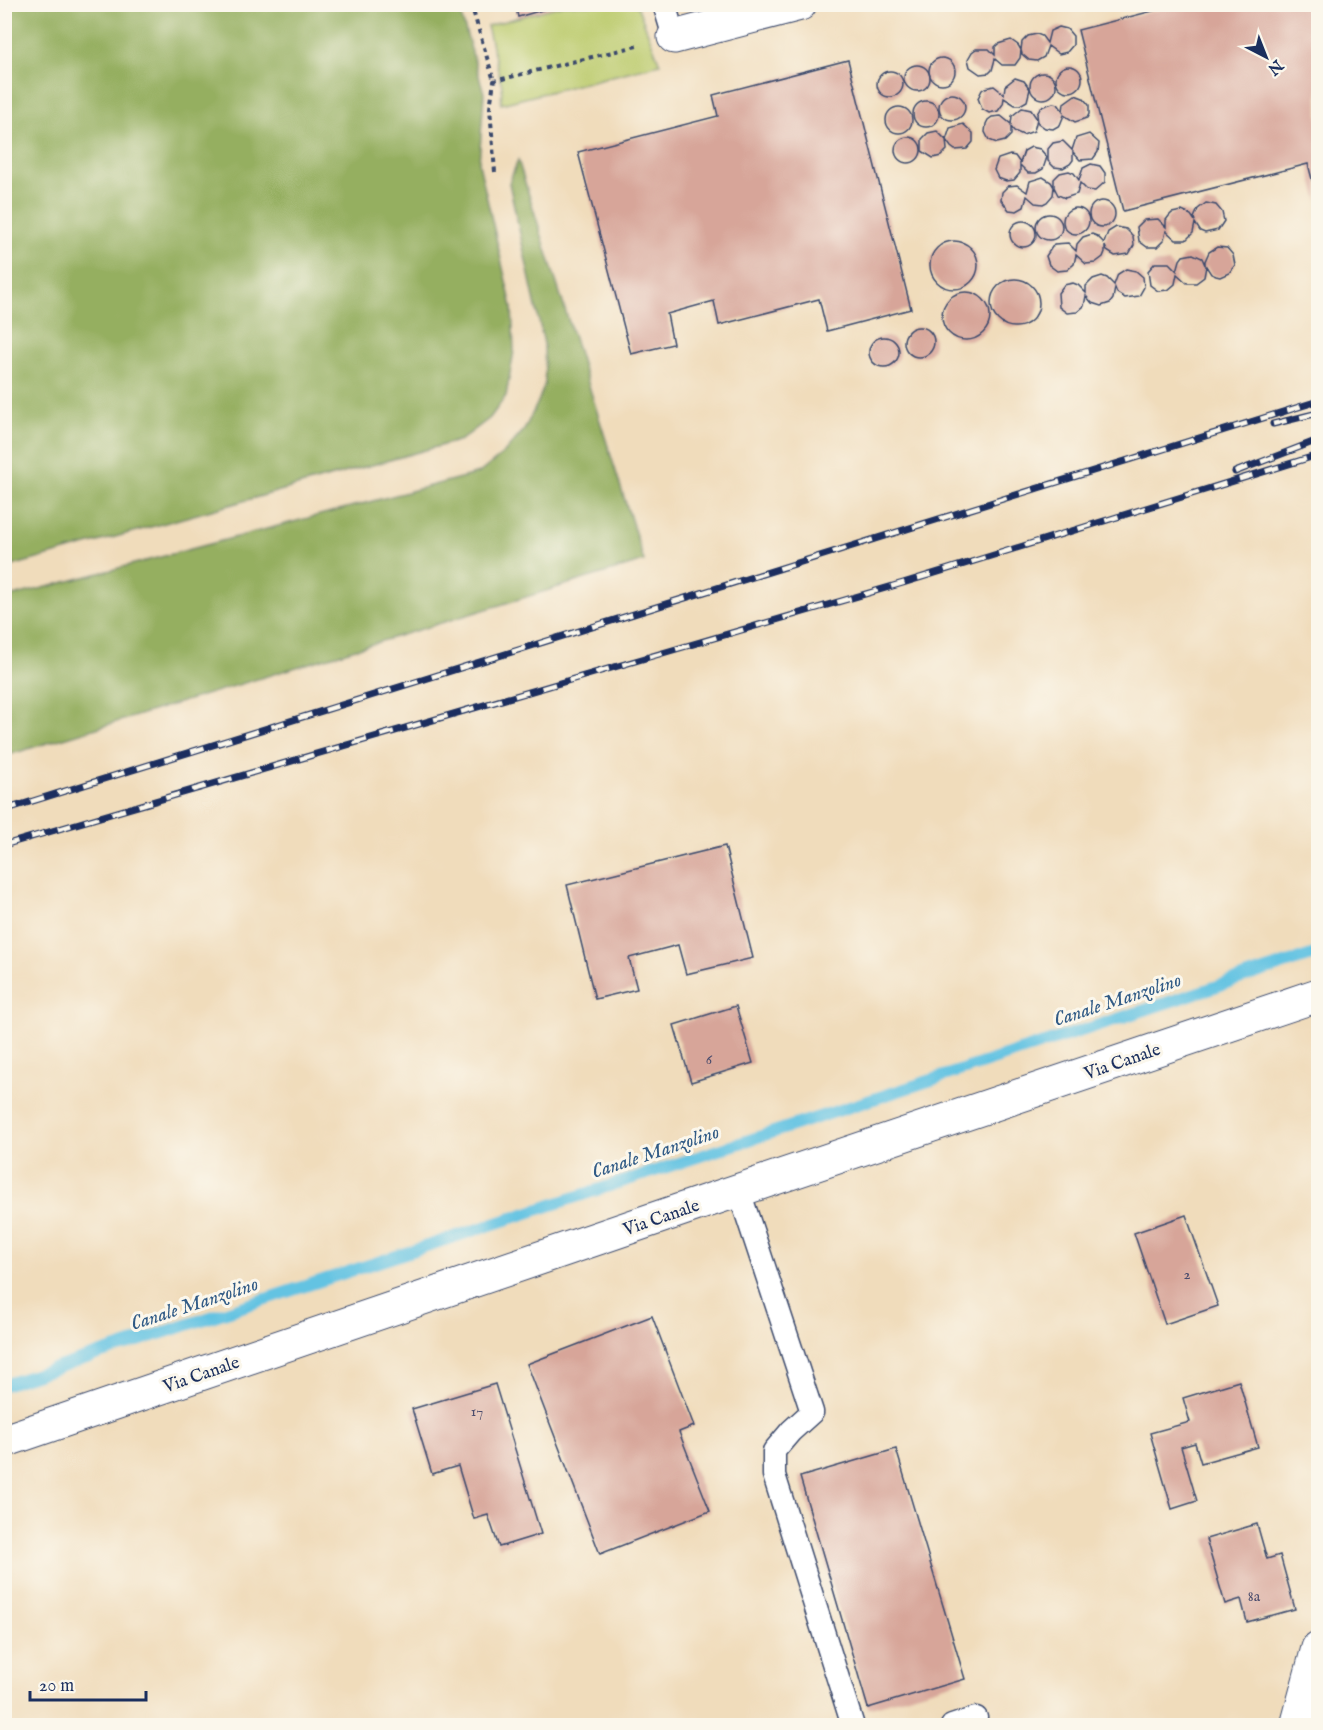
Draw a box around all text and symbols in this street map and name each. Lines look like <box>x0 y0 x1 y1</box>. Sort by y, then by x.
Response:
north arrow <box>1236 27 1296 87</box>
text: N <box>1263 54 1287 79</box>
water label: Canale Manzolino <box>1050 968 1185 1033</box>
street label: Via Canale <box>1080 1039 1164 1087</box>
house number: 6 <box>706 1050 713 1069</box>
water label: Canale Manzolino <box>588 1120 723 1185</box>
street label: Via Canale <box>619 1195 703 1243</box>
house number: 2 <box>1183 1265 1191 1284</box>
water label: Canale Manzolino <box>127 1272 262 1337</box>
street label: Via Canale <box>159 1352 243 1400</box>
house number: 17 <box>471 1402 483 1421</box>
house number: 8a <box>1248 1587 1261 1606</box>
scale bar <box>30 1664 146 1702</box>
text: 20 m <box>39 1675 74 1698</box>

